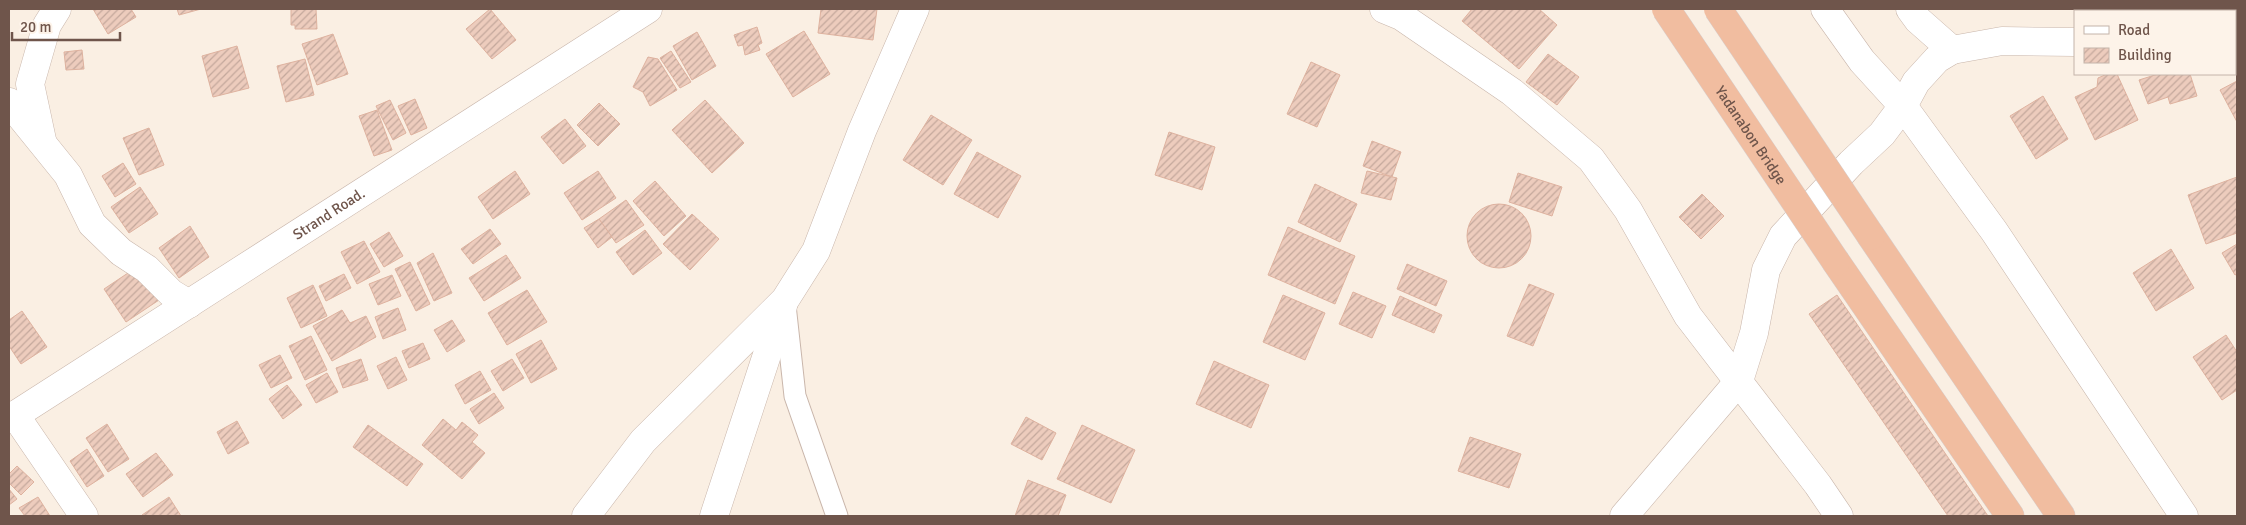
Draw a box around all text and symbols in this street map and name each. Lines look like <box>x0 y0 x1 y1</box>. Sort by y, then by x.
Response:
scale bar <box>12 10 120 42</box>
legend <box>2074 10 2236 75</box>
text: 20 m <box>20 18 51 36</box>
text: Road <box>2118 21 2150 39</box>
text: Building <box>2118 46 2172 64</box>
street label: Yadanabon Bridge <box>1711 82 1790 188</box>
street label: Strand Road. <box>289 184 368 244</box>

